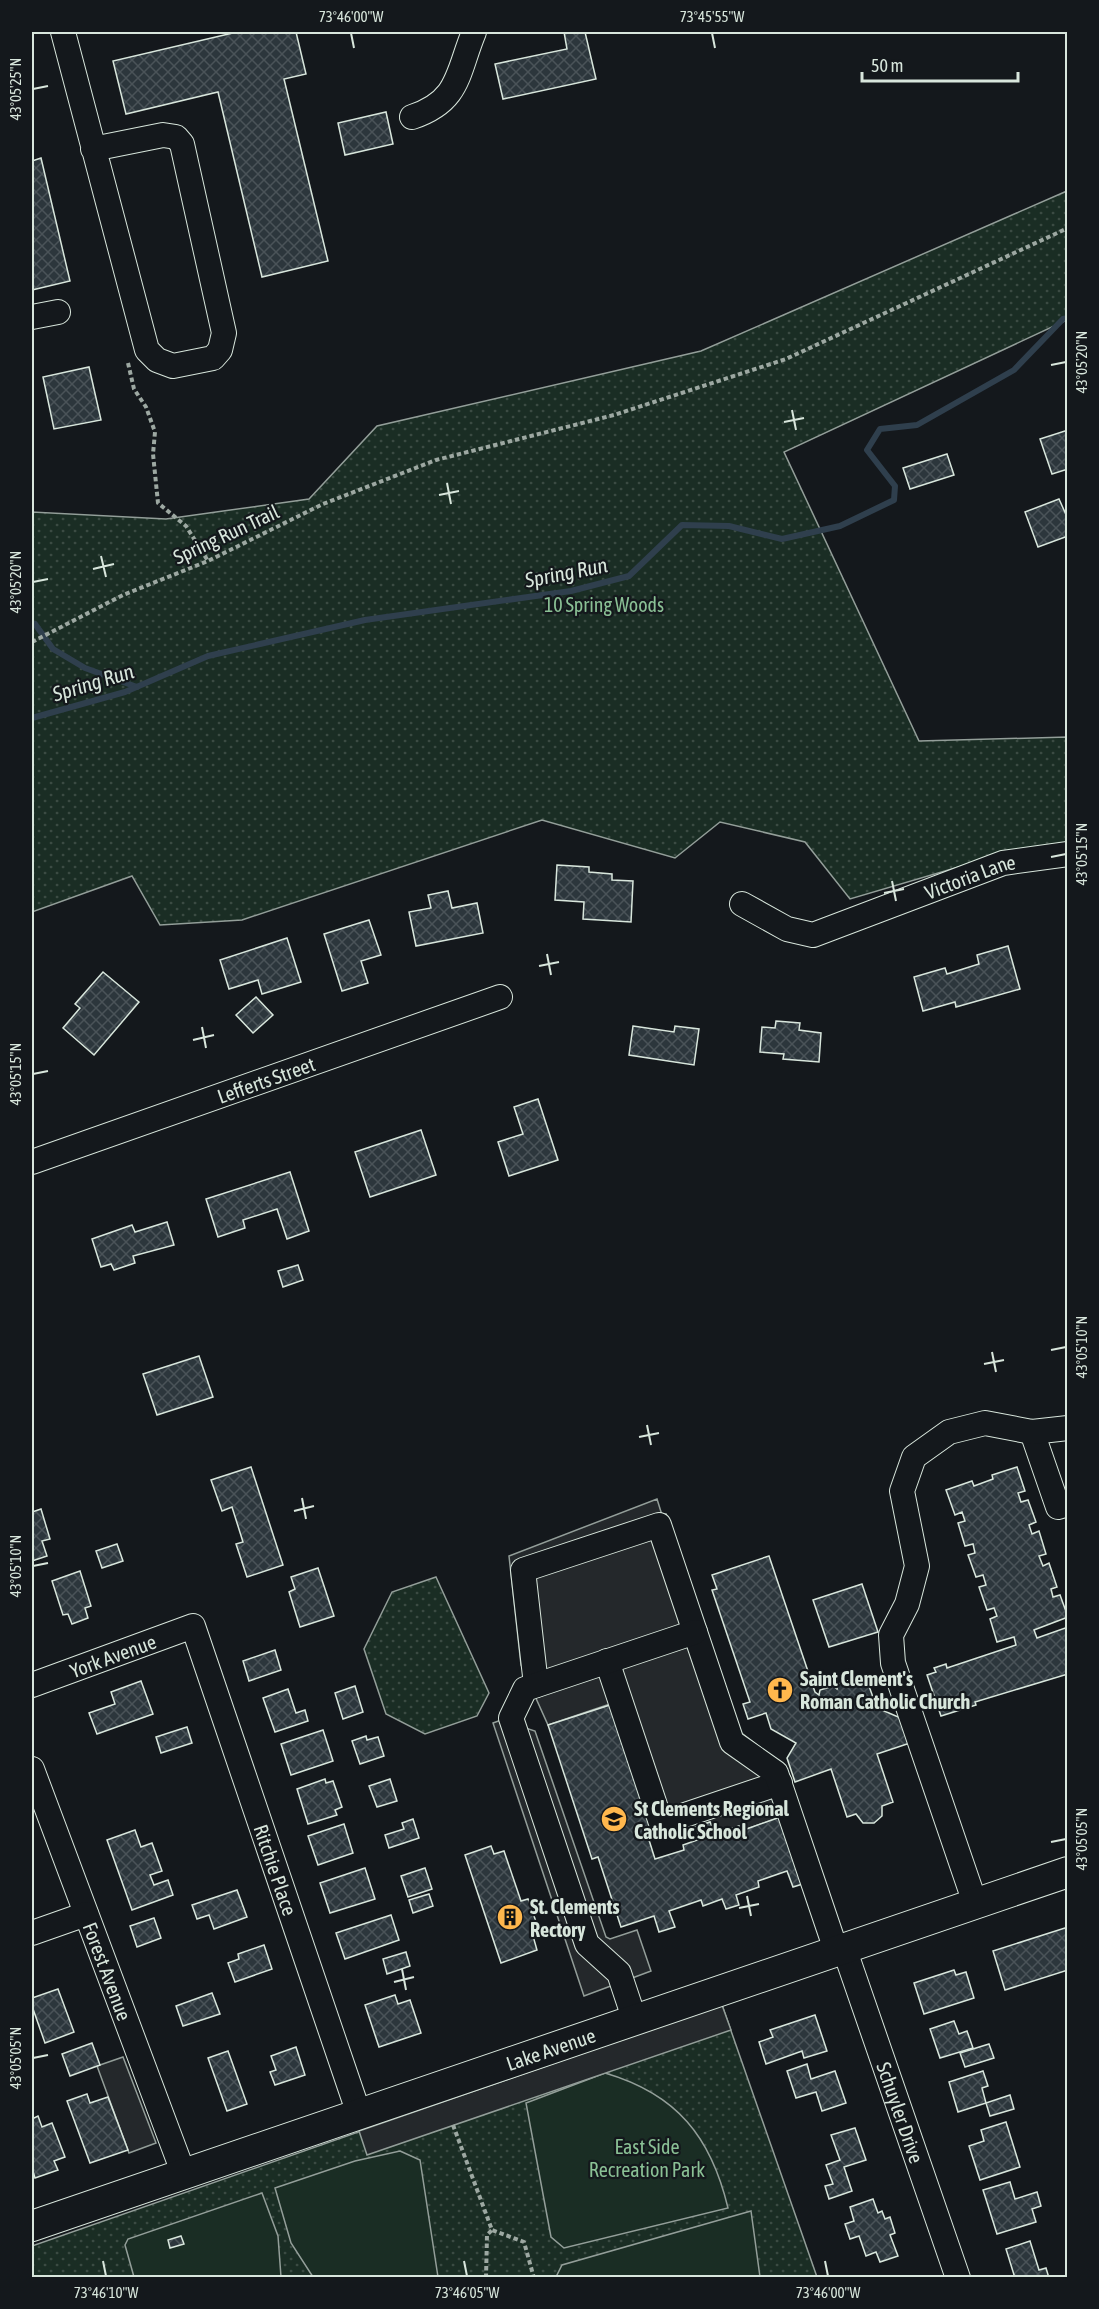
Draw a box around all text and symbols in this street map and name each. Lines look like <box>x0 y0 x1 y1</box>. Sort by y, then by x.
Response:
text: 73°46'00"W <box>319 8 383 25</box>
text: 73°45'55"W <box>680 8 744 25</box>
scale bar <box>862 45 1018 83</box>
text: 50 m <box>871 55 903 76</box>
text: 43°05'25"N <box>7 58 24 120</box>
text: 43°05'20"N <box>1073 331 1090 393</box>
street label: Spring Run Trail <box>170 499 283 568</box>
text: 43°05'20"N <box>7 551 24 613</box>
water label: Spring Run <box>522 552 609 592</box>
park label: 10 Spring Woods <box>544 593 664 616</box>
water label: Spring Run <box>49 658 136 706</box>
text: 43°05'15"N <box>1073 823 1090 885</box>
street label: Victoria Lane <box>921 850 1017 903</box>
text: 43°05'15"N <box>7 1043 24 1105</box>
street label: Lefferts Street <box>214 1052 318 1107</box>
text: 43°05'10"N <box>1073 1316 1090 1378</box>
text: 43°05'10"N <box>7 1535 24 1597</box>
street label: York Avenue <box>67 1629 159 1682</box>
place label: Saint Clement's Roman Catholic Church <box>800 1667 970 1713</box>
church icon: Saint Clement's Roman Catholic Church <box>765 1675 795 1705</box>
place label: St Clements Regional Catholic School <box>634 1797 789 1843</box>
school or university icon: St Clements Regional Catholic School <box>599 1804 629 1834</box>
text: 43°05'05"N <box>1073 1808 1090 1870</box>
street label: Ritchie Place <box>250 1821 302 1918</box>
place label: St. Clements Rectory <box>530 1895 620 1941</box>
building icon: St. Clements Rectory <box>495 1902 525 1932</box>
street label: Forest Avenue <box>79 1919 137 2024</box>
street label: Lake Avenue <box>503 2023 598 2075</box>
text: 43°05'05"N <box>7 2027 24 2089</box>
street label: Schuyler Drive <box>873 2059 929 2166</box>
park label: East Side Recreation Park <box>589 2135 705 2181</box>
text: 73°46'10"W <box>74 2284 138 2301</box>
text: 73°46'05"W <box>435 2284 499 2301</box>
text: 73°46'00"W <box>796 2284 860 2301</box>

